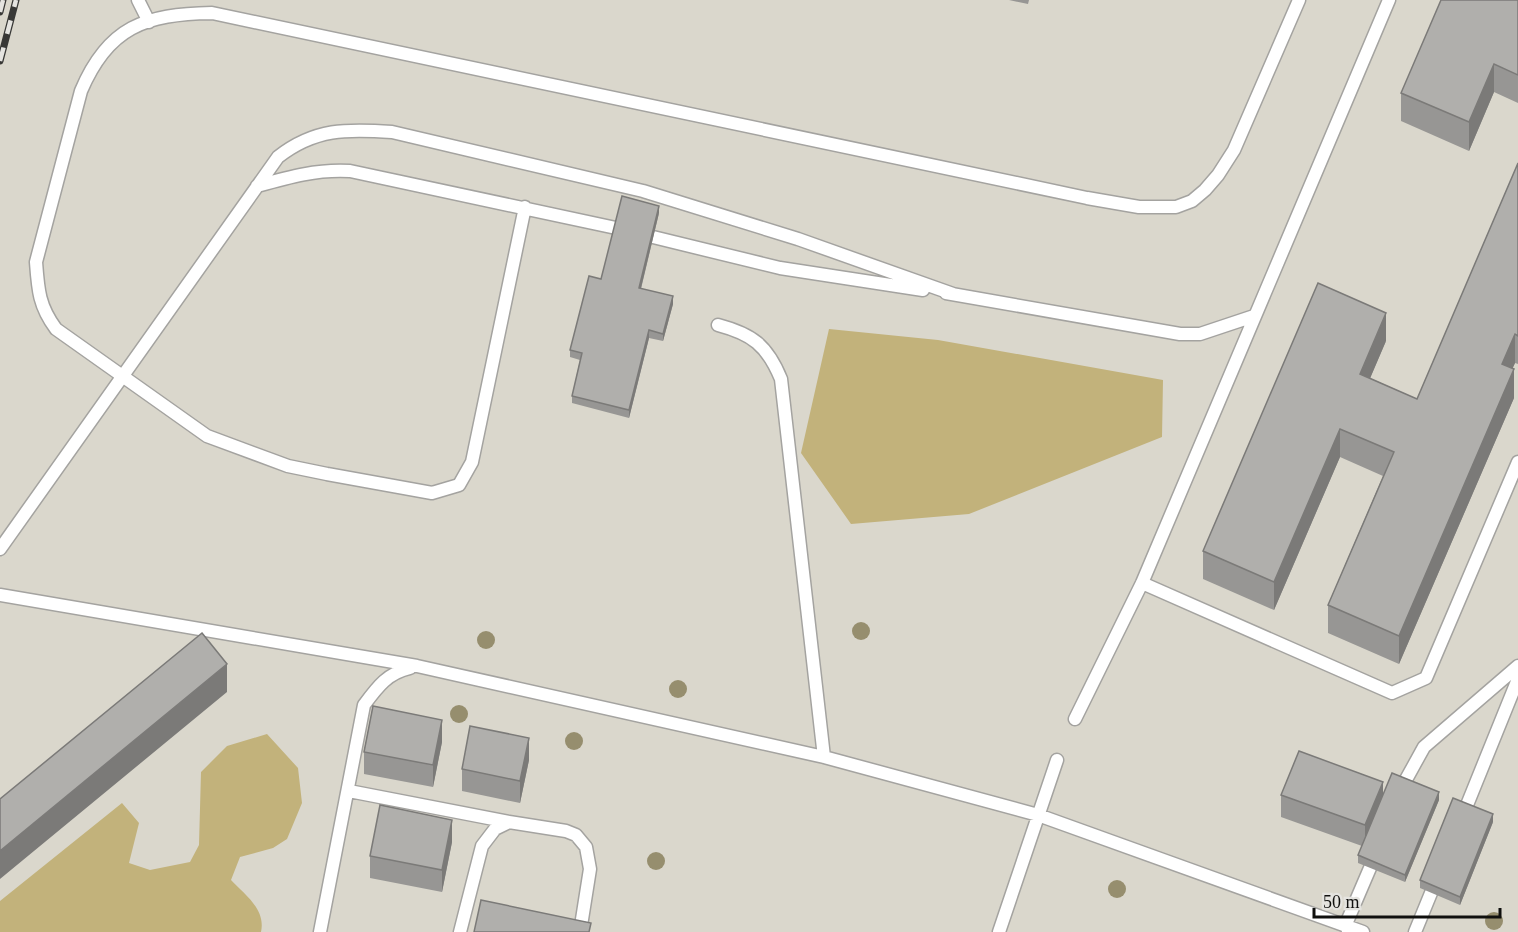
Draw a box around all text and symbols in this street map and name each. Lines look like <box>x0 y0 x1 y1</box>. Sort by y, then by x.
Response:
scale bar <box>1314 881 1500 919</box>
text: 50 m <box>1323 892 1360 912</box>

